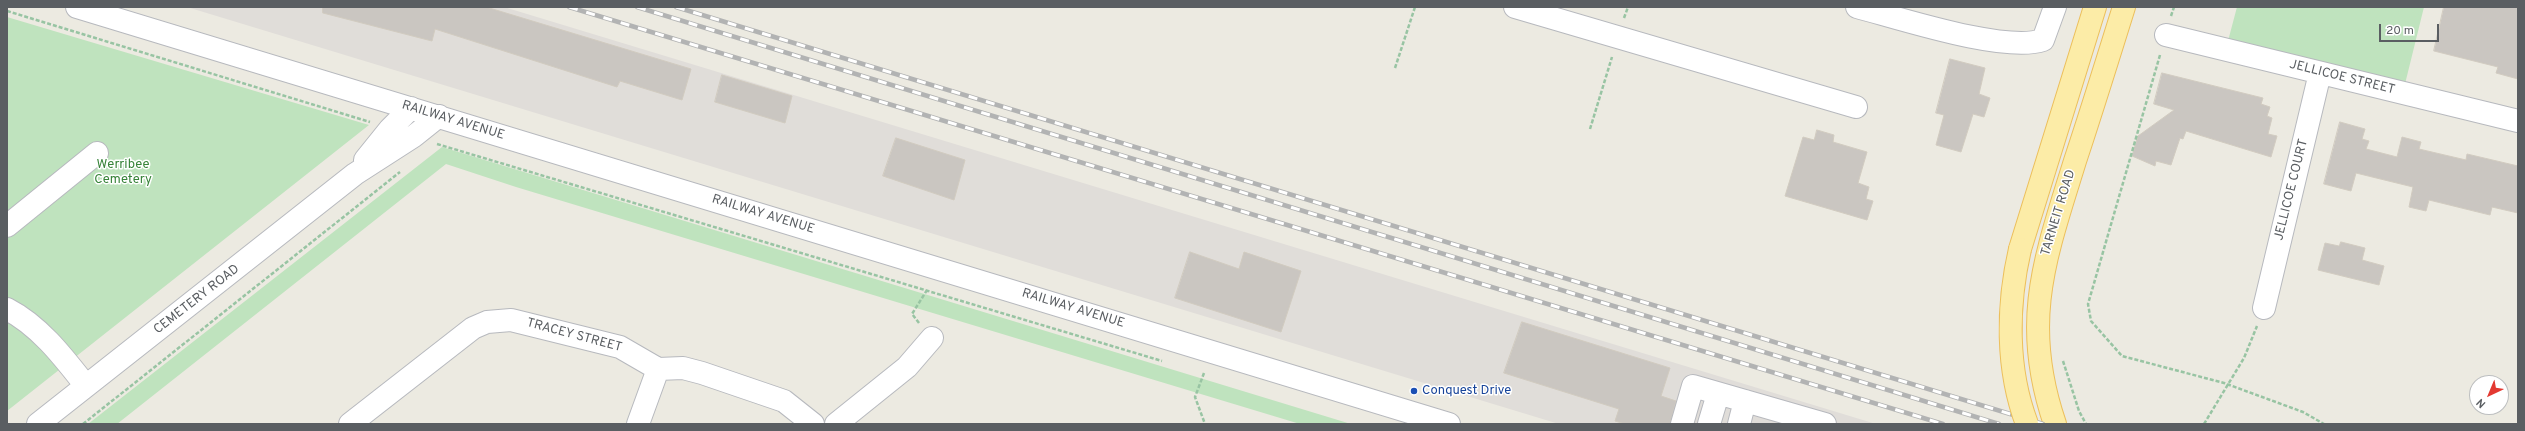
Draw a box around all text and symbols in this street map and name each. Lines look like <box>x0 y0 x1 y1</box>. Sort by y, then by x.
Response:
scale bar <box>2381 16 2441 42</box>
text: 20 m <box>2386 23 2414 39</box>
street label: JELLICOE STREET <box>2288 57 2396 99</box>
street label: RAILWAY AVENUE <box>400 98 506 144</box>
street label: JELLICOE COURT <box>2272 138 2312 242</box>
park label: Werribee Cemetery <box>94 157 152 188</box>
street label: TARNEIT ROAD <box>2038 168 2080 258</box>
street label: RAILWAY AVENUE <box>710 192 816 238</box>
street label: CEMETERY ROAD <box>151 262 243 338</box>
street label: RAILWAY AVENUE <box>1020 286 1126 332</box>
street label: TRACEY STREET <box>525 316 623 356</box>
north arrow <box>2469 375 2509 415</box>
place label: Conquest Drive <box>1422 383 1511 399</box>
marker: Conquest Drive <box>1409 386 1419 396</box>
text: N <box>2474 395 2489 411</box>

